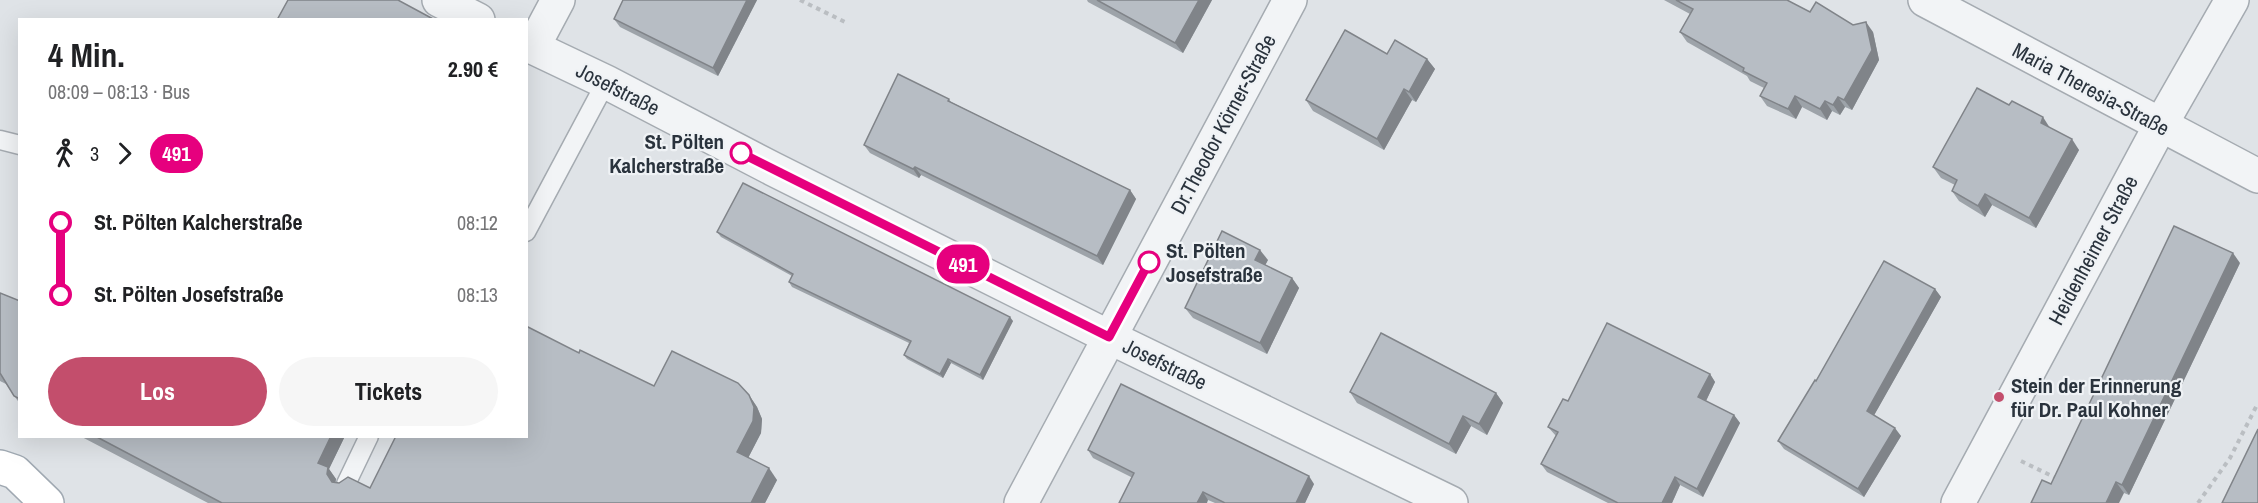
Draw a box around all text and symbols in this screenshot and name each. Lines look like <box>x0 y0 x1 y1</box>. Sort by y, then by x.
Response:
street label: Dr.Theodor Körner-Straße <box>1163 29 1283 219</box>
text: 4 Min. <box>48 33 125 77</box>
street label: Maria Theresia-Straße <box>2007 35 2175 143</box>
text: 2.90 € <box>448 54 498 84</box>
street label: Josefstraße <box>571 56 665 122</box>
text: 08:09 – 08:13 · Bus <box>48 78 190 105</box>
place label: St. Pölten Kalcherstraße <box>609 127 724 180</box>
icon: walk <box>48 137 81 170</box>
icon: forward <box>108 137 141 170</box>
text: 491 <box>162 139 191 168</box>
text: 3 <box>90 140 99 167</box>
marker: St. Pölten Kalcherstraße <box>730 142 752 164</box>
street label: Heidenheimer Straße <box>2041 170 2145 330</box>
text: St. Pölten Kalcherstraße <box>94 207 303 237</box>
text: 08:12 <box>457 209 498 236</box>
place label: St. Pölten Josefstraße <box>1166 236 1263 289</box>
line badge: 491 <box>928 244 998 284</box>
text: 491 <box>949 250 977 279</box>
marker: St. Pölten Josefstraße <box>1138 251 1160 273</box>
text: St. Pölten Josefstraße <box>94 279 284 309</box>
text: 08:13 <box>457 281 498 308</box>
street label: Josefstraße <box>1118 331 1212 397</box>
button: Los <box>48 357 267 426</box>
button: Tickets <box>279 357 498 426</box>
place label: Stein der Erinnerung für Dr. Paul Kohner <box>2011 371 2182 424</box>
marker: Stein der Erinnerung für Dr. Paul Kohner <box>1992 390 2006 404</box>

